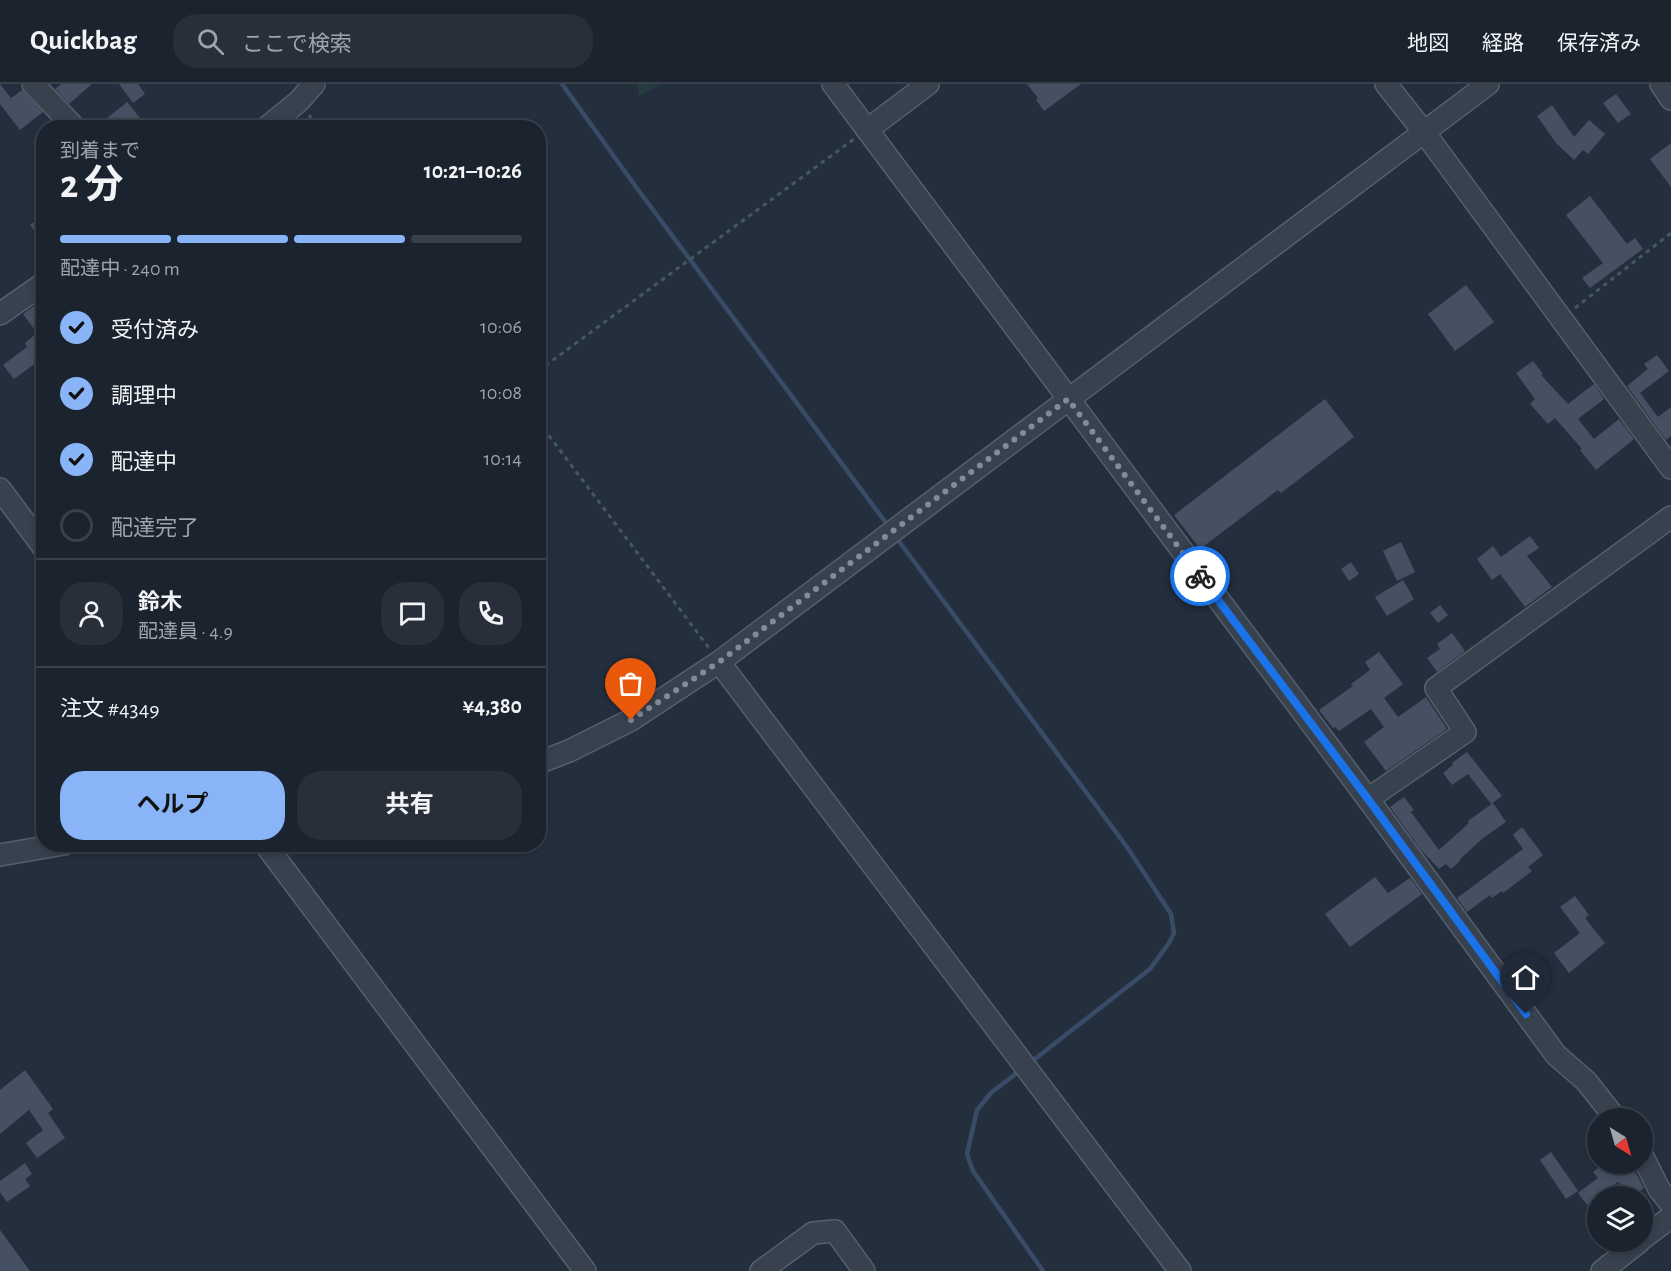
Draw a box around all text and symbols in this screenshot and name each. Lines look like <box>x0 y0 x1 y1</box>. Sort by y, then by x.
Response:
search box <box>173 14 593 68</box>
icon: search <box>194 25 227 58</box>
text: Quickbag <box>30 27 137 55</box>
text: ここで検索 <box>242 33 352 55</box>
text: 地図 <box>1407 33 1449 54</box>
text: 経路 <box>1482 33 1524 54</box>
text: 保存済み <box>1557 33 1641 54</box>
text: 到着まで <box>60 141 140 161</box>
text: 10:21–10:26 <box>424 160 522 182</box>
text: 2 分 <box>60 166 123 205</box>
text: 配達中 · 240 m <box>60 259 180 279</box>
icon: check <box>60 311 93 344</box>
text: 10:06 <box>480 317 522 337</box>
text: 受付済み <box>111 319 199 341</box>
icon: check <box>60 377 93 410</box>
text: 10:08 <box>480 383 522 403</box>
text: 調理中 <box>111 385 177 407</box>
icon: check <box>60 443 93 476</box>
text: 10:14 <box>483 449 522 469</box>
text: 配達中 <box>111 451 177 473</box>
text: 配達完了 <box>111 517 199 539</box>
courier <box>1170 546 1230 606</box>
icon: bike <box>1184 560 1217 593</box>
button: person <box>60 582 123 645</box>
button: chat <box>381 582 444 645</box>
button: phone <box>459 582 522 645</box>
text: 鈴木 <box>138 591 182 613</box>
text: 配達員 · 4.9 <box>138 622 233 642</box>
pin <box>605 658 656 720</box>
icon: bag <box>614 667 647 700</box>
text: ¥4,380 <box>463 695 522 717</box>
text: 注文 #4349 <box>60 698 160 720</box>
button: ヘルプ <box>60 771 285 840</box>
button: 共有 <box>297 771 522 840</box>
pin <box>1500 952 1551 1014</box>
icon: home <box>1509 961 1542 994</box>
north arrow <box>1587 1108 1653 1174</box>
map controls <box>1587 1108 1653 1252</box>
button: layers <box>1587 1186 1653 1252</box>

